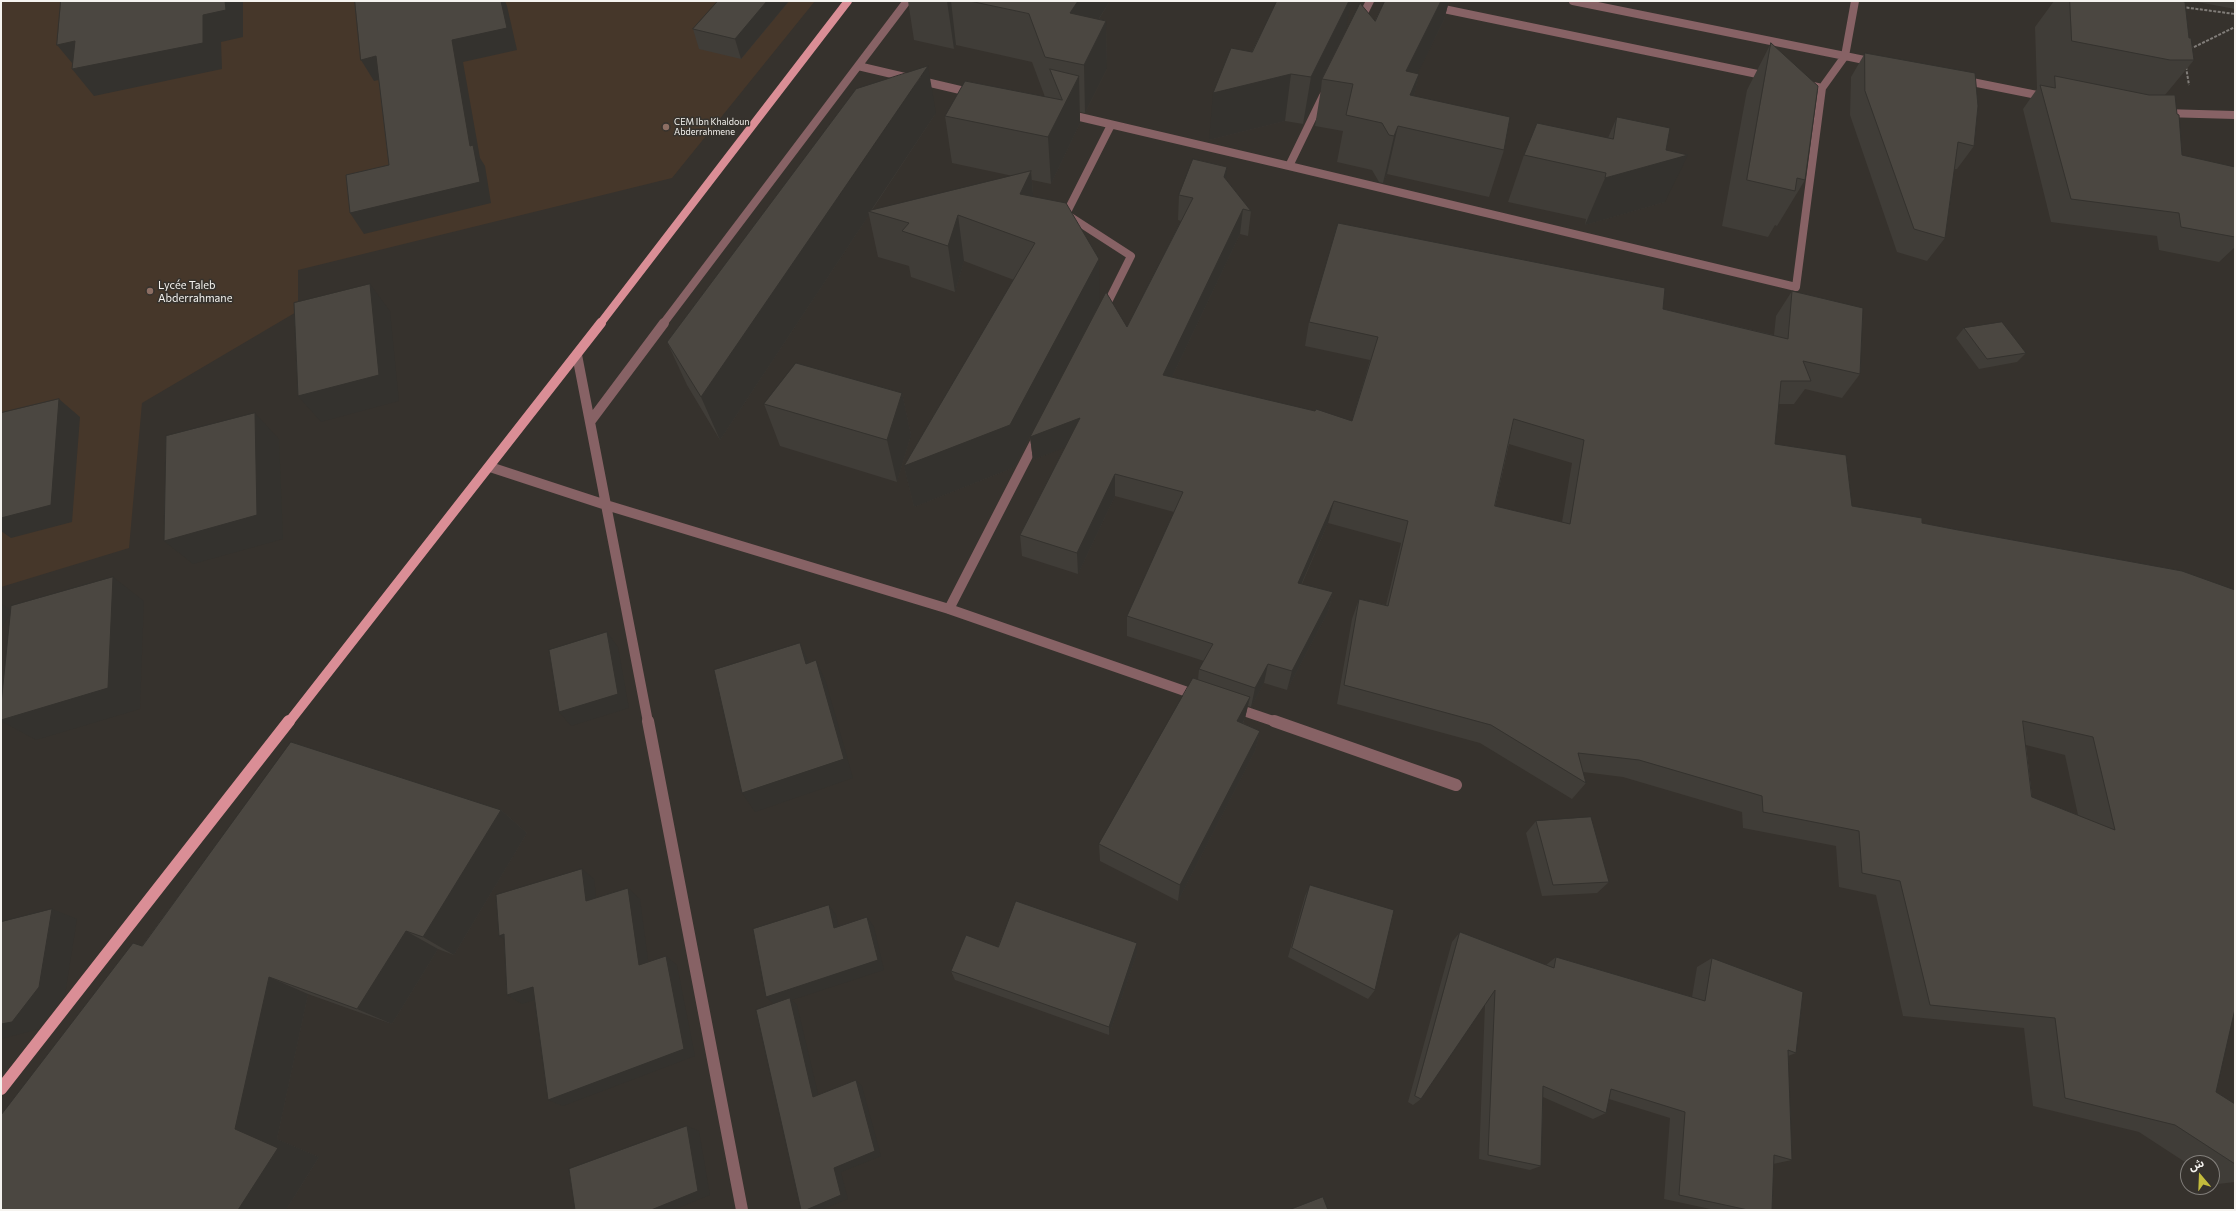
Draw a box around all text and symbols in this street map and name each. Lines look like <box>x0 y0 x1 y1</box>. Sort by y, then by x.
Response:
place label: CEM Ibn Khaldoun Abderrahmene <box>674 117 750 138</box>
marker: CEM Ibn Khaldoun Abderrahmene <box>661 122 671 132</box>
place label: Lycée Taleb Abderrahmane <box>158 278 232 304</box>
marker: Lycée Taleb Abderrahmane <box>145 286 155 296</box>
north arrow <box>2180 1155 2220 1195</box>
text: ش <box>2187 1156 2205 1173</box>

